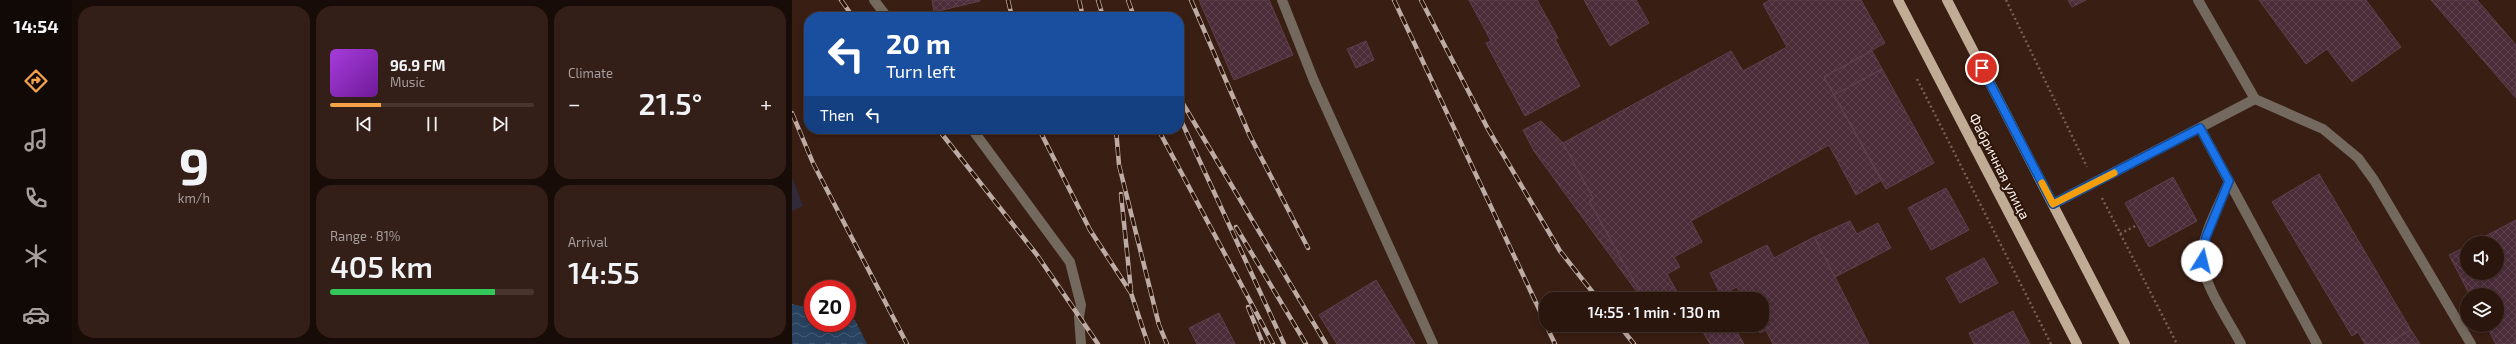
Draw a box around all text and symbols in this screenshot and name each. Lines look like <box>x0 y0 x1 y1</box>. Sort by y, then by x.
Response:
text: 14:54 <box>13 15 59 37</box>
text: 20 m <box>886 26 951 60</box>
icon: left <box>820 28 872 80</box>
pin <box>1965 51 1999 85</box>
text: 96.9 FM <box>390 56 446 74</box>
icon: arrive <box>1971 57 1993 79</box>
text: Turn left <box>886 60 956 82</box>
text: Climate <box>568 65 613 81</box>
icon: directions <box>22 67 50 95</box>
text: Music <box>390 74 425 90</box>
text: 21.5° <box>638 85 702 121</box>
text: − <box>568 90 581 116</box>
text: + <box>760 90 772 116</box>
icon: left <box>862 104 884 126</box>
text: Then <box>820 106 854 124</box>
street label: Фабричная улица <box>1966 110 2034 222</box>
icon: previous <box>353 113 375 135</box>
icon: pause <box>421 113 443 135</box>
icon: next <box>489 113 511 135</box>
icon: music <box>22 126 50 154</box>
text: 9 <box>179 133 209 195</box>
icon: phone <box>22 184 50 212</box>
text: km/h <box>178 190 210 206</box>
text: Range · 81% <box>330 228 400 244</box>
text: Arrival <box>568 234 608 250</box>
map controls <box>2460 236 2504 332</box>
button: sound <box>2460 236 2504 280</box>
position arrow <box>2181 240 2223 282</box>
icon: climate <box>22 242 50 270</box>
text: 405 km <box>330 248 433 284</box>
text: 14:55 <box>568 254 640 290</box>
speed limit sign: 20 <box>804 280 856 332</box>
button: layers <box>2460 288 2504 332</box>
icon: car <box>22 301 50 329</box>
text: 14:55 · 1 min · 130 m <box>1588 303 1720 321</box>

